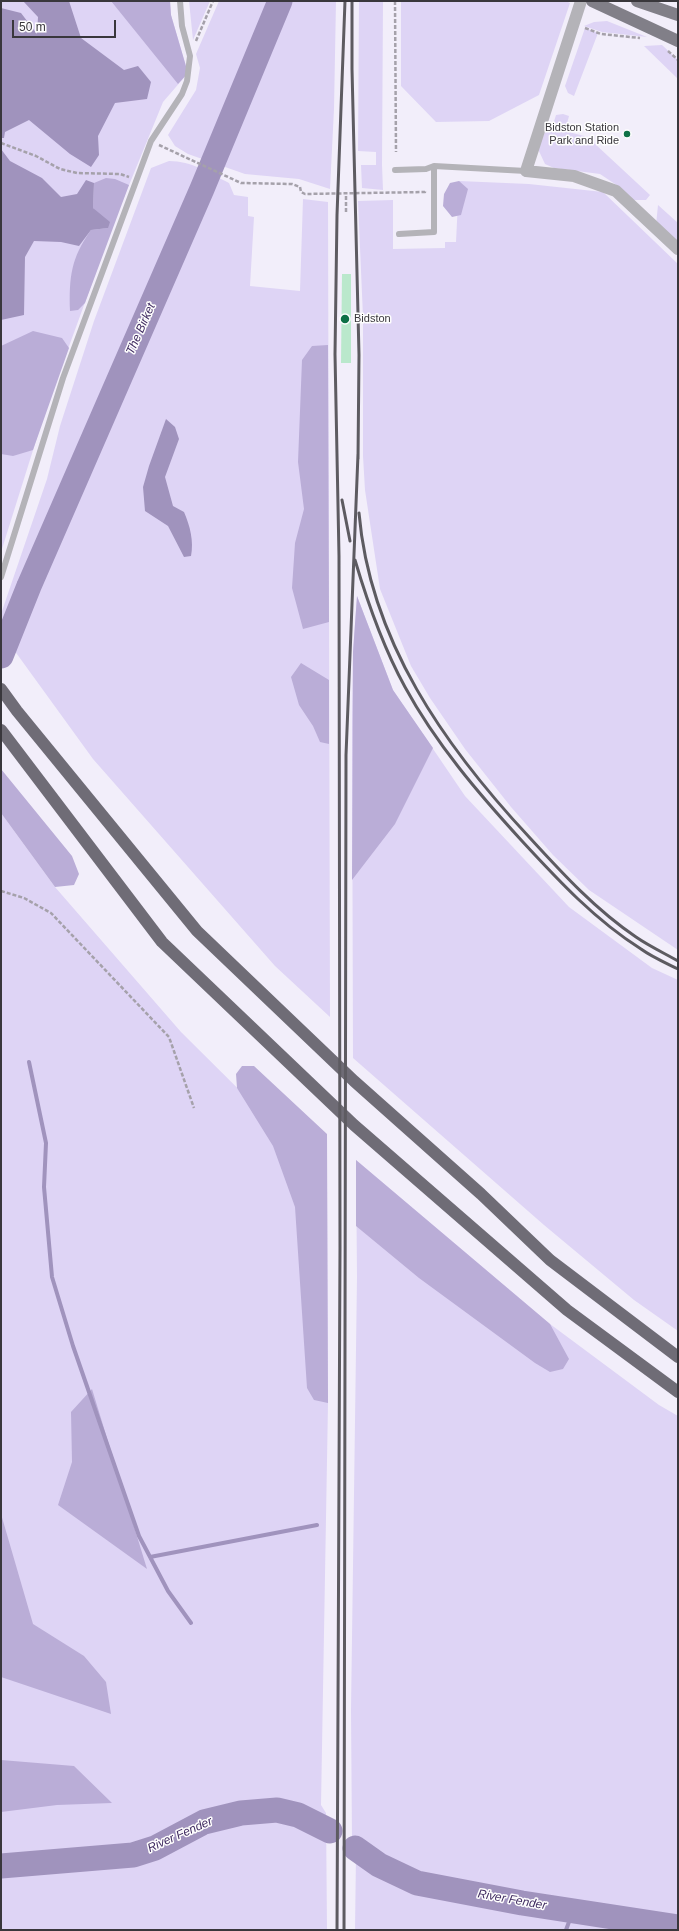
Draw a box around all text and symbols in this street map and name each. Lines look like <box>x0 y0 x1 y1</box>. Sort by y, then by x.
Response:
scale bar <box>14 12 118 38</box>
text: 50 m <box>19 20 46 34</box>
place label: Bidston Station Park and Ride <box>545 121 619 147</box>
marker: Bidston Station Park and Ride <box>622 129 632 139</box>
water label: The Birket <box>123 301 159 357</box>
place label: Bidston <box>354 312 391 326</box>
marker: Bidston <box>339 313 351 325</box>
water label: River Fender <box>145 1814 215 1856</box>
water label: River Fender <box>477 1887 547 1913</box>

